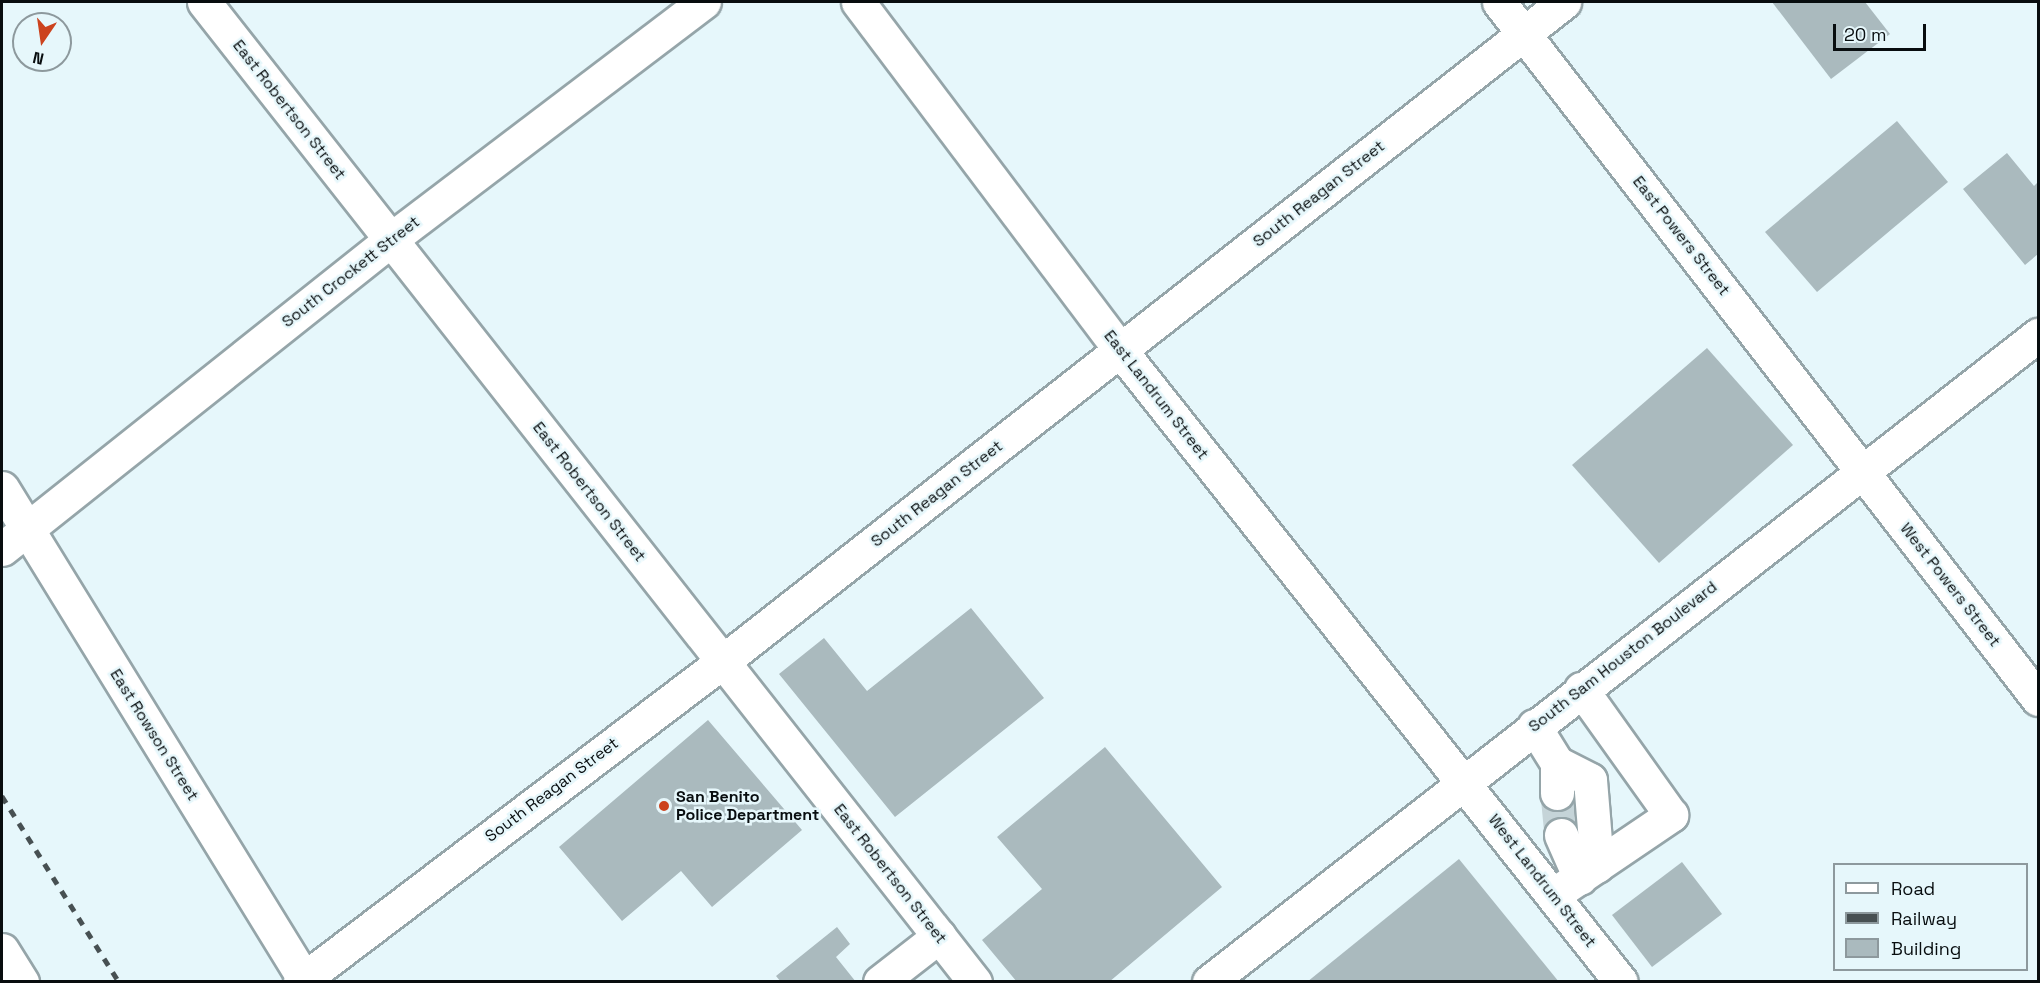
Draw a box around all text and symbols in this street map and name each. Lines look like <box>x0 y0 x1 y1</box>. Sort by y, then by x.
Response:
north arrow <box>12 12 72 72</box>
scale bar <box>1836 12 1929 50</box>
text: 20 m <box>1844 23 1887 46</box>
street label: East Robertson Street <box>228 36 350 184</box>
text: N <box>31 47 46 70</box>
street label: South Reagan Street <box>1249 137 1389 251</box>
street label: East Powers Street <box>1628 172 1734 300</box>
street label: South Crockett Street <box>278 212 424 332</box>
street label: East Landrum Street <box>1100 327 1212 463</box>
street label: East Robertson Street <box>528 418 650 566</box>
street label: South Reagan Street <box>867 437 1007 551</box>
street label: West Powers Street <box>1896 519 2004 651</box>
street label: South Sam Houston Boulevard <box>1525 577 1721 737</box>
street label: East Rowson Street <box>106 666 202 804</box>
street label: South Reagan Street <box>482 734 622 846</box>
place label: San Benito Police Department <box>676 787 819 825</box>
marker: San Benito Police Department <box>657 799 671 813</box>
street label: East Robertson Street <box>829 800 951 948</box>
street label: West Landrum Street <box>1484 811 1600 951</box>
legend <box>1833 863 2028 971</box>
text: Road <box>1891 877 1935 900</box>
text: Railway <box>1891 907 1957 930</box>
text: Building <box>1891 937 1961 960</box>

